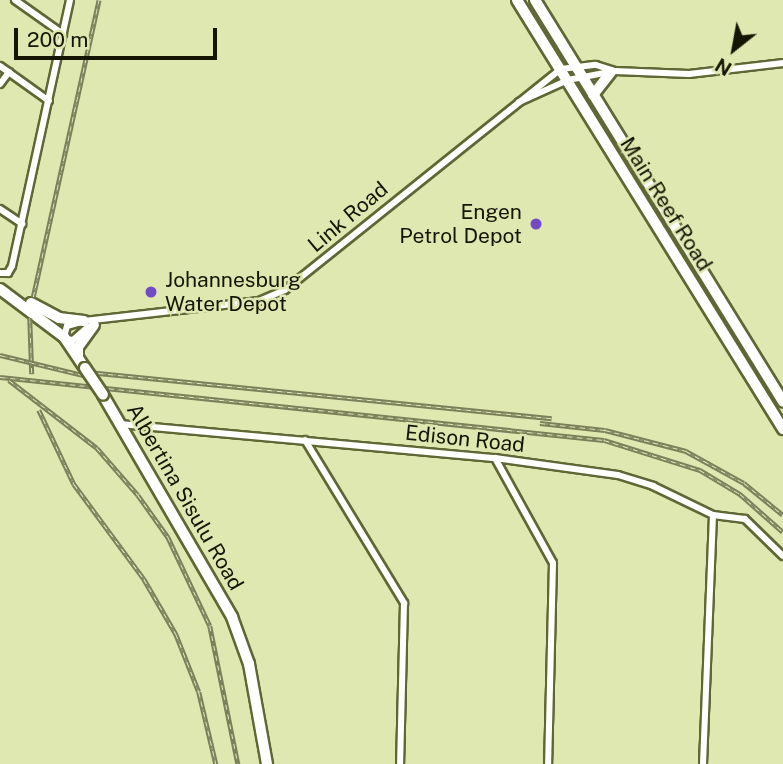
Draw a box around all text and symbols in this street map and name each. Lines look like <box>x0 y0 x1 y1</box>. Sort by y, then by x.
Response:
scale bar <box>18 14 220 58</box>
north arrow <box>699 14 769 84</box>
text: 200 m <box>27 27 88 52</box>
text: N <box>711 54 735 80</box>
street label: Main Reef Road <box>615 132 717 276</box>
street label: Link Road <box>303 176 393 258</box>
place label: Engen Petrol Depot <box>399 199 522 249</box>
marker: Engen Petrol Depot <box>528 216 544 232</box>
place label: Johannesburg Water Depot <box>165 267 301 317</box>
marker: Johannesburg Water Depot <box>143 284 159 300</box>
street label: Albertina Sisulu Road <box>121 399 249 595</box>
street label: Edison Road <box>404 420 526 458</box>

